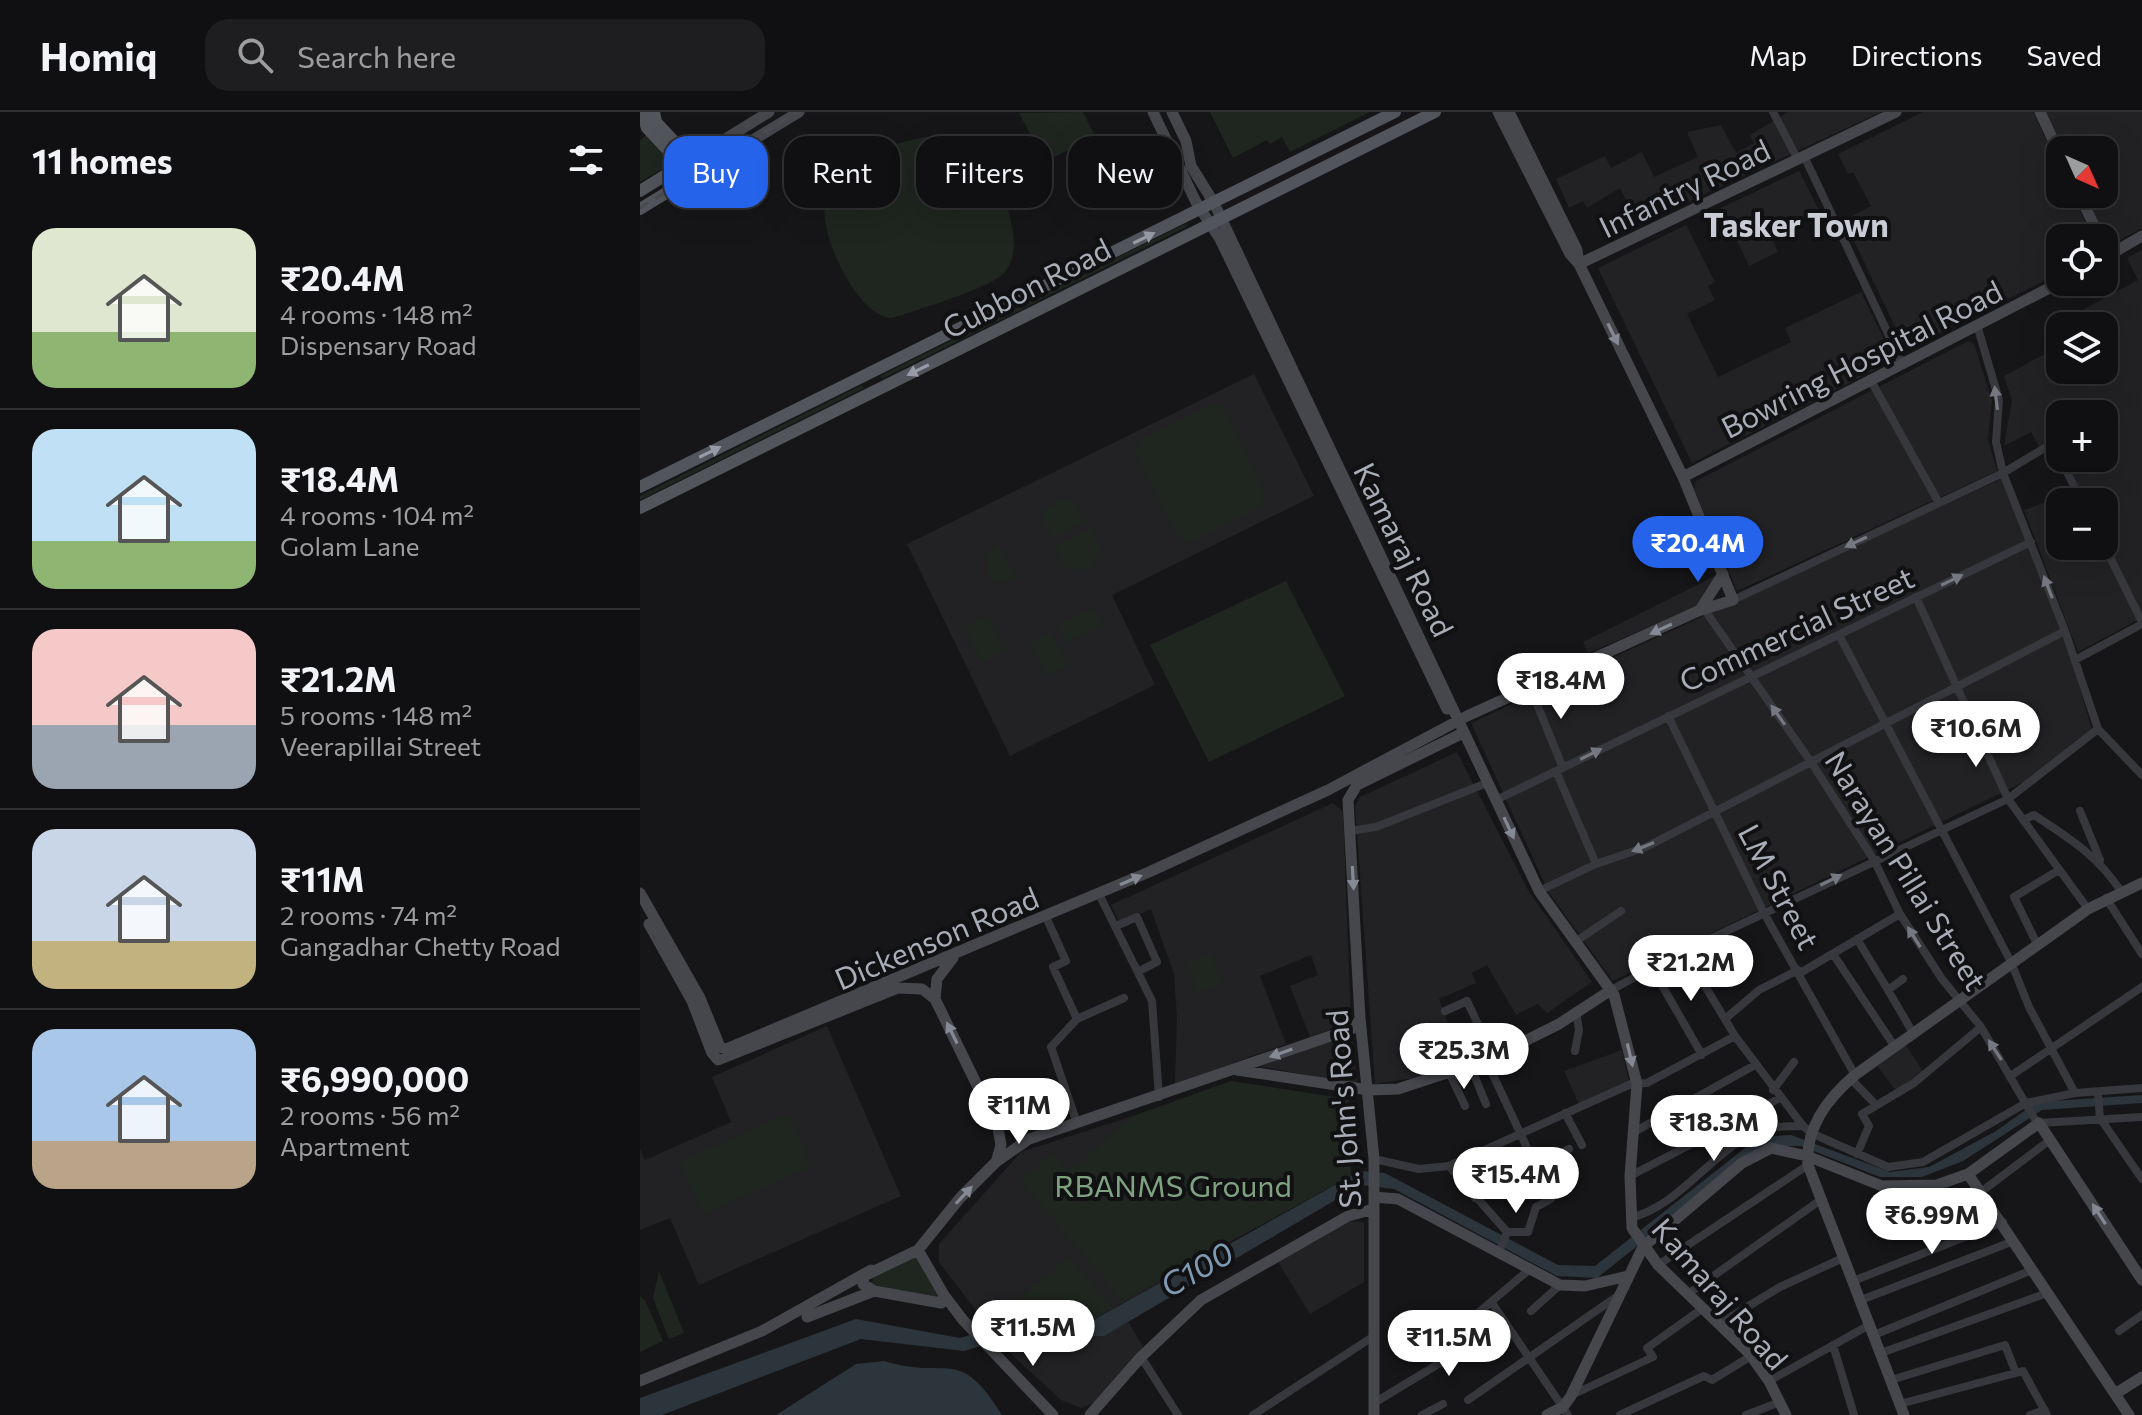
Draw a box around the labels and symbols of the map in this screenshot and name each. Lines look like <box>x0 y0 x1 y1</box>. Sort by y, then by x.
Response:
street label: Infantry Road <box>1592 130 1776 244</box>
north arrow <box>2046 136 2118 208</box>
district label: Tasker Town <box>1703 204 1889 244</box>
street label: Cubbon Road <box>936 229 1116 345</box>
one-way arrow <box>1132 231 1155 245</box>
street label: Bowring Hospital Road <box>1714 271 2008 445</box>
one-way arrow <box>1607 323 1620 346</box>
one-way arrow <box>907 363 930 377</box>
one-way arrow <box>1990 386 2003 411</box>
one-way arrow <box>698 445 721 459</box>
street label: Kamaraj Road <box>1347 456 1463 642</box>
pin: ₹20.4M <box>1633 516 1763 584</box>
one-way arrow <box>1845 535 1868 549</box>
street label: Commercial Street <box>1673 557 1919 699</box>
one-way arrow <box>1940 574 1963 587</box>
one-way arrow <box>2041 575 2054 599</box>
one-way arrow <box>1650 622 1673 636</box>
pin: ₹18.4M <box>1496 653 1626 721</box>
pin: ₹10.6M <box>1911 701 2041 769</box>
one-way arrow <box>1771 705 1786 726</box>
street label: Narayan Pillai Street <box>1818 744 1996 996</box>
one-way arrow <box>1580 747 1603 760</box>
one-way arrow <box>1502 817 1516 840</box>
street label: LM Street <box>1732 817 1828 955</box>
one-way arrow <box>1632 841 1655 854</box>
one-way arrow <box>1347 866 1360 891</box>
one-way arrow <box>1820 873 1843 887</box>
one-way arrow <box>1119 874 1143 887</box>
street label: Dickenson Road <box>829 877 1043 997</box>
one-way arrow <box>1907 926 1921 948</box>
pin: ₹21.2M <box>1626 935 1756 1003</box>
street label: St. John's Road <box>1317 1008 1367 1210</box>
one-way arrow <box>945 1021 958 1044</box>
pin: ₹25.3M <box>1399 1023 1529 1091</box>
one-way arrow <box>1988 1039 2003 1060</box>
one-way arrow <box>1624 1043 1637 1068</box>
one-way arrow <box>1268 1048 1292 1060</box>
pin: ₹11M <box>972 1078 1066 1146</box>
pin: ₹18.3M <box>1649 1095 1779 1163</box>
pin: ₹15.4M <box>1451 1147 1581 1215</box>
park label: RBANMS Ground <box>1054 1166 1292 1203</box>
one-way arrow <box>954 1185 972 1204</box>
pin: ₹6.99M <box>1867 1188 1997 1256</box>
one-way arrow <box>2092 1204 2107 1225</box>
street label: Kamaraj Road <box>1645 1210 1797 1376</box>
water label: C100 <box>1152 1231 1240 1305</box>
pin: ₹11.5M <box>968 1300 1098 1368</box>
pin: ₹11.5M <box>1384 1310 1514 1378</box>

